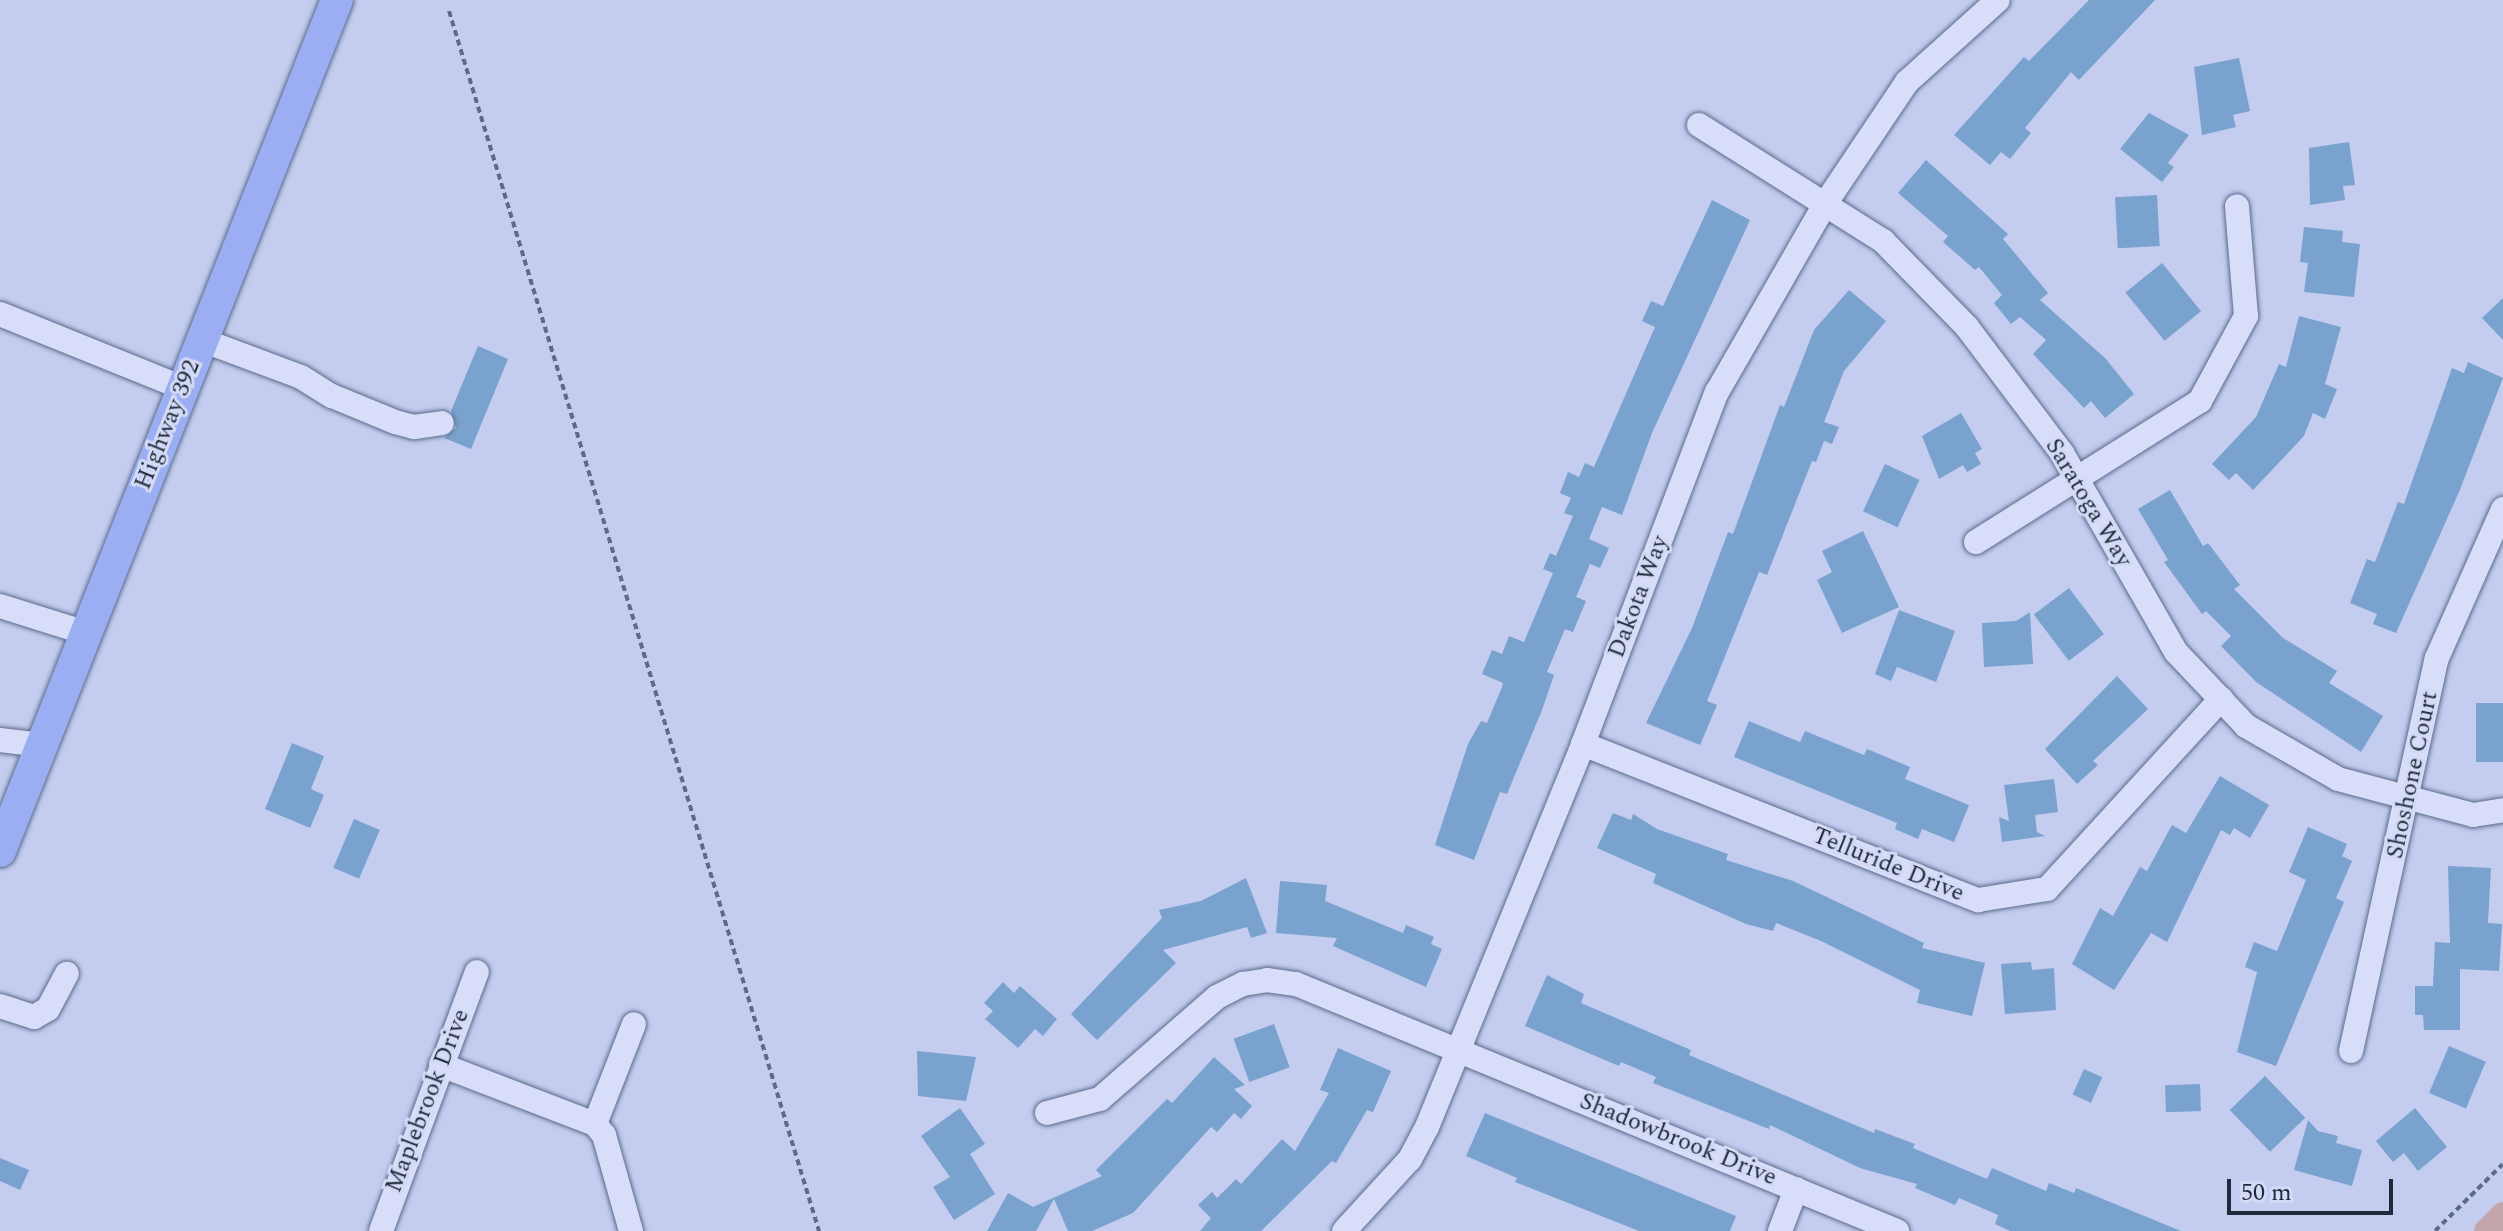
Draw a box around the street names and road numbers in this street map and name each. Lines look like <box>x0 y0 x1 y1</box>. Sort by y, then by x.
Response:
street label: Highway 392 <box>129 356 207 494</box>
street label: Saratoga Way <box>2038 434 2138 572</box>
street label: Dakota Way <box>1603 532 1675 662</box>
street label: Shoshone Court <box>2381 689 2445 861</box>
street label: Telluride Drive <box>1808 821 1968 909</box>
street label: Maplebrook Drive <box>380 1005 476 1197</box>
street label: Shadowbrook Drive <box>1575 1087 1781 1193</box>

